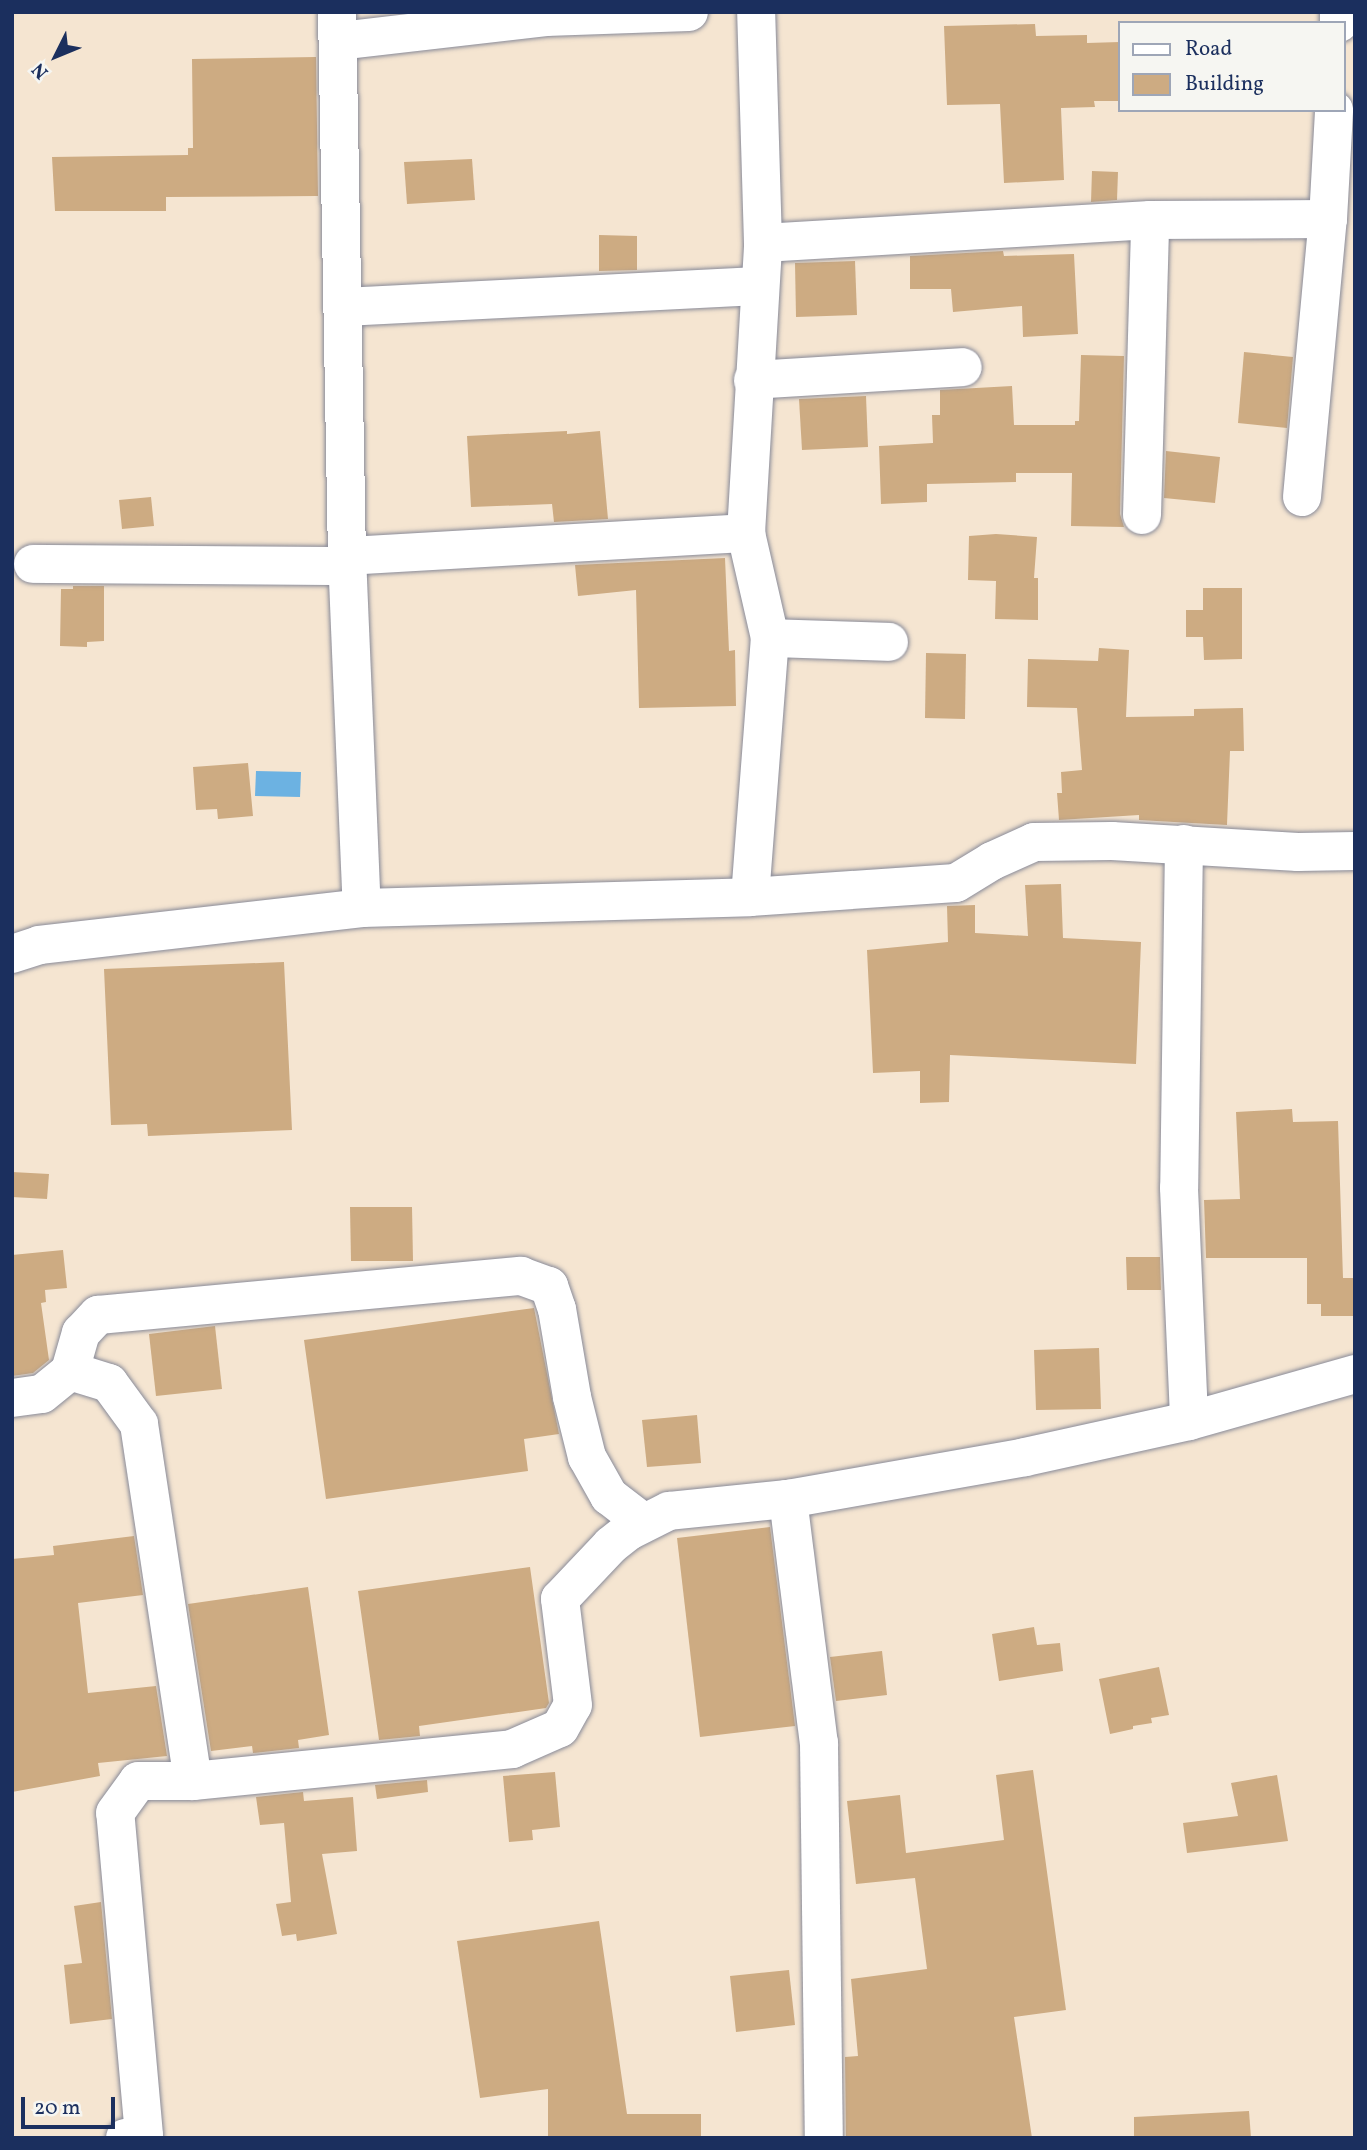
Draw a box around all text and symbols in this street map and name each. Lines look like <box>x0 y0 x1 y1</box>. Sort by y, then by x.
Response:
north arrow <box>21 21 91 91</box>
legend <box>1118 21 1346 112</box>
text: Road <box>1185 35 1232 64</box>
text: N <box>26 56 55 84</box>
text: Building <box>1185 70 1264 99</box>
scale bar <box>24 2084 119 2128</box>
text: 20 m <box>34 2094 80 2123</box>

